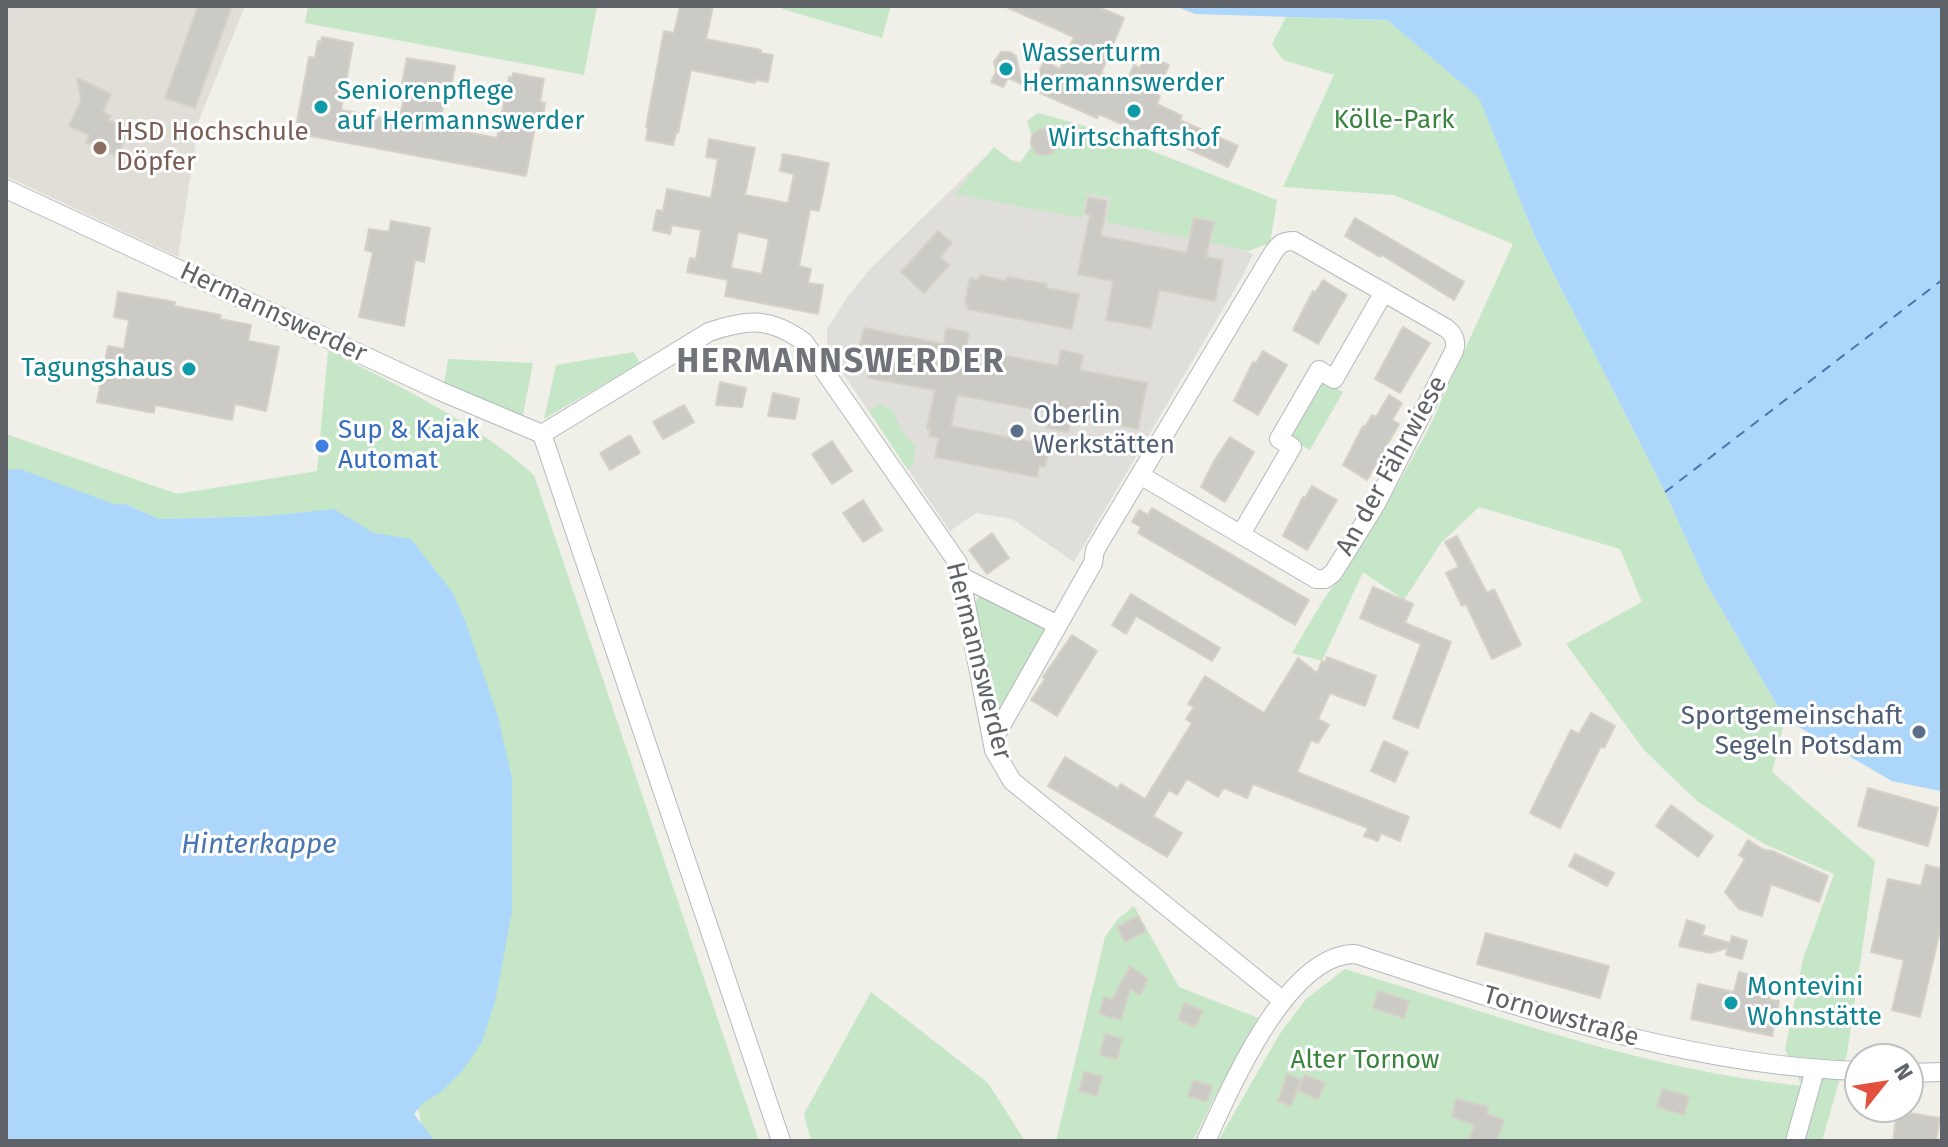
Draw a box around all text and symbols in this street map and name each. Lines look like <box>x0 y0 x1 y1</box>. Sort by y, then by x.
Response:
place label: Wasserturm Hermannswerder <box>1022 38 1225 100</box>
marker: Wasserturm Hermannswerder <box>997 60 1015 78</box>
place label: Seniorenpflege auf Hermannswerder <box>337 76 584 138</box>
marker: Seniorenpflege auf Hermannswerder <box>312 98 330 116</box>
marker: Wirtschaftshof <box>1125 102 1143 120</box>
park label: Kölle-Park <box>1333 105 1455 137</box>
place label: HSD Hochschule Döpfer <box>116 117 309 178</box>
place label: Wirtschaftshof <box>1048 123 1220 155</box>
marker: HSD Hochschule Döpfer <box>91 139 109 157</box>
street label: Hermannswerder <box>175 256 371 370</box>
district label: HERMANNSWERDER <box>676 343 1006 383</box>
place label: Tagungshaus <box>21 353 173 385</box>
marker: Tagungshaus <box>180 360 198 378</box>
street label: An der Fährwiese <box>1330 371 1454 561</box>
place label: Oberlin Werkstätten <box>1033 400 1175 462</box>
place label: Sup & Kajak Automat <box>338 415 479 476</box>
marker: Oberlin Werkstätten <box>1008 422 1026 440</box>
marker: Sup & Kajak Automat <box>313 437 331 455</box>
street label: Hermannswerder <box>938 559 1018 763</box>
place label: Sportgemeinschaft Segeln Potsdam <box>1681 701 1903 762</box>
marker: Sportgemeinschaft Segeln Potsdam <box>1910 723 1928 741</box>
water label: Hinterkappe <box>181 828 337 862</box>
place label: Montevini Wohnstätte <box>1747 972 1882 1034</box>
street label: Tornowstraße <box>1479 980 1643 1054</box>
marker: Montevini Wohnstätte <box>1722 994 1740 1012</box>
north arrow <box>1844 1043 1924 1123</box>
park label: Alter Tornow <box>1291 1045 1439 1077</box>
text: N <box>1888 1059 1919 1085</box>

